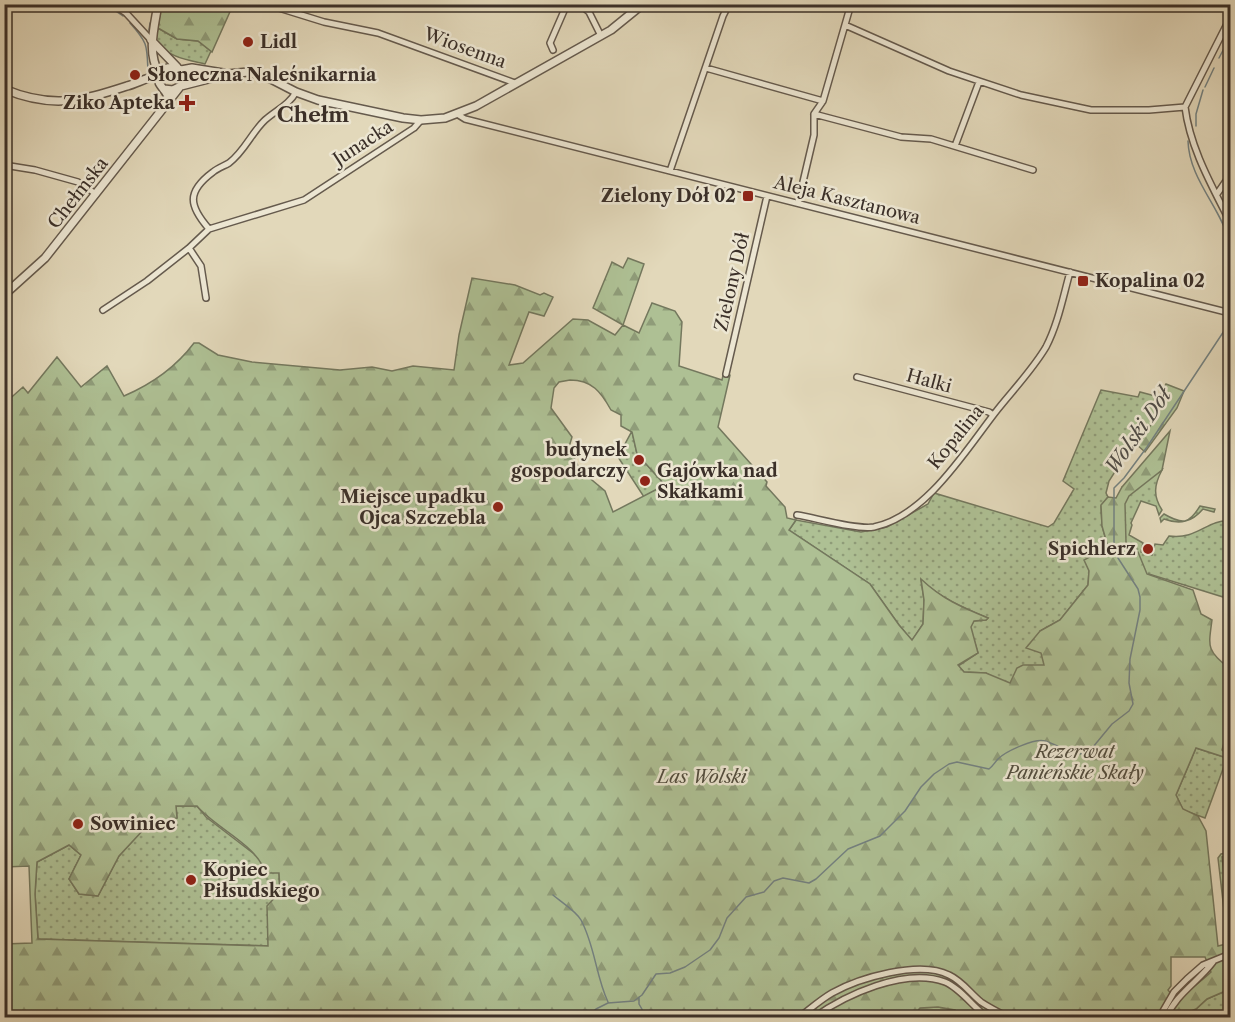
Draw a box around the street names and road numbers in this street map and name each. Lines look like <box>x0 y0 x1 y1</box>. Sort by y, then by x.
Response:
street label: Wiosenna <box>420 23 510 73</box>
street label: Junacka <box>326 115 398 172</box>
street label: Chełmska <box>43 152 113 233</box>
street label: Aleja Kasztanowa <box>771 171 923 229</box>
street label: Zielony Dół <box>710 230 754 333</box>
street label: Halki <box>904 364 955 398</box>
street label: Kopalina <box>923 400 989 474</box>

